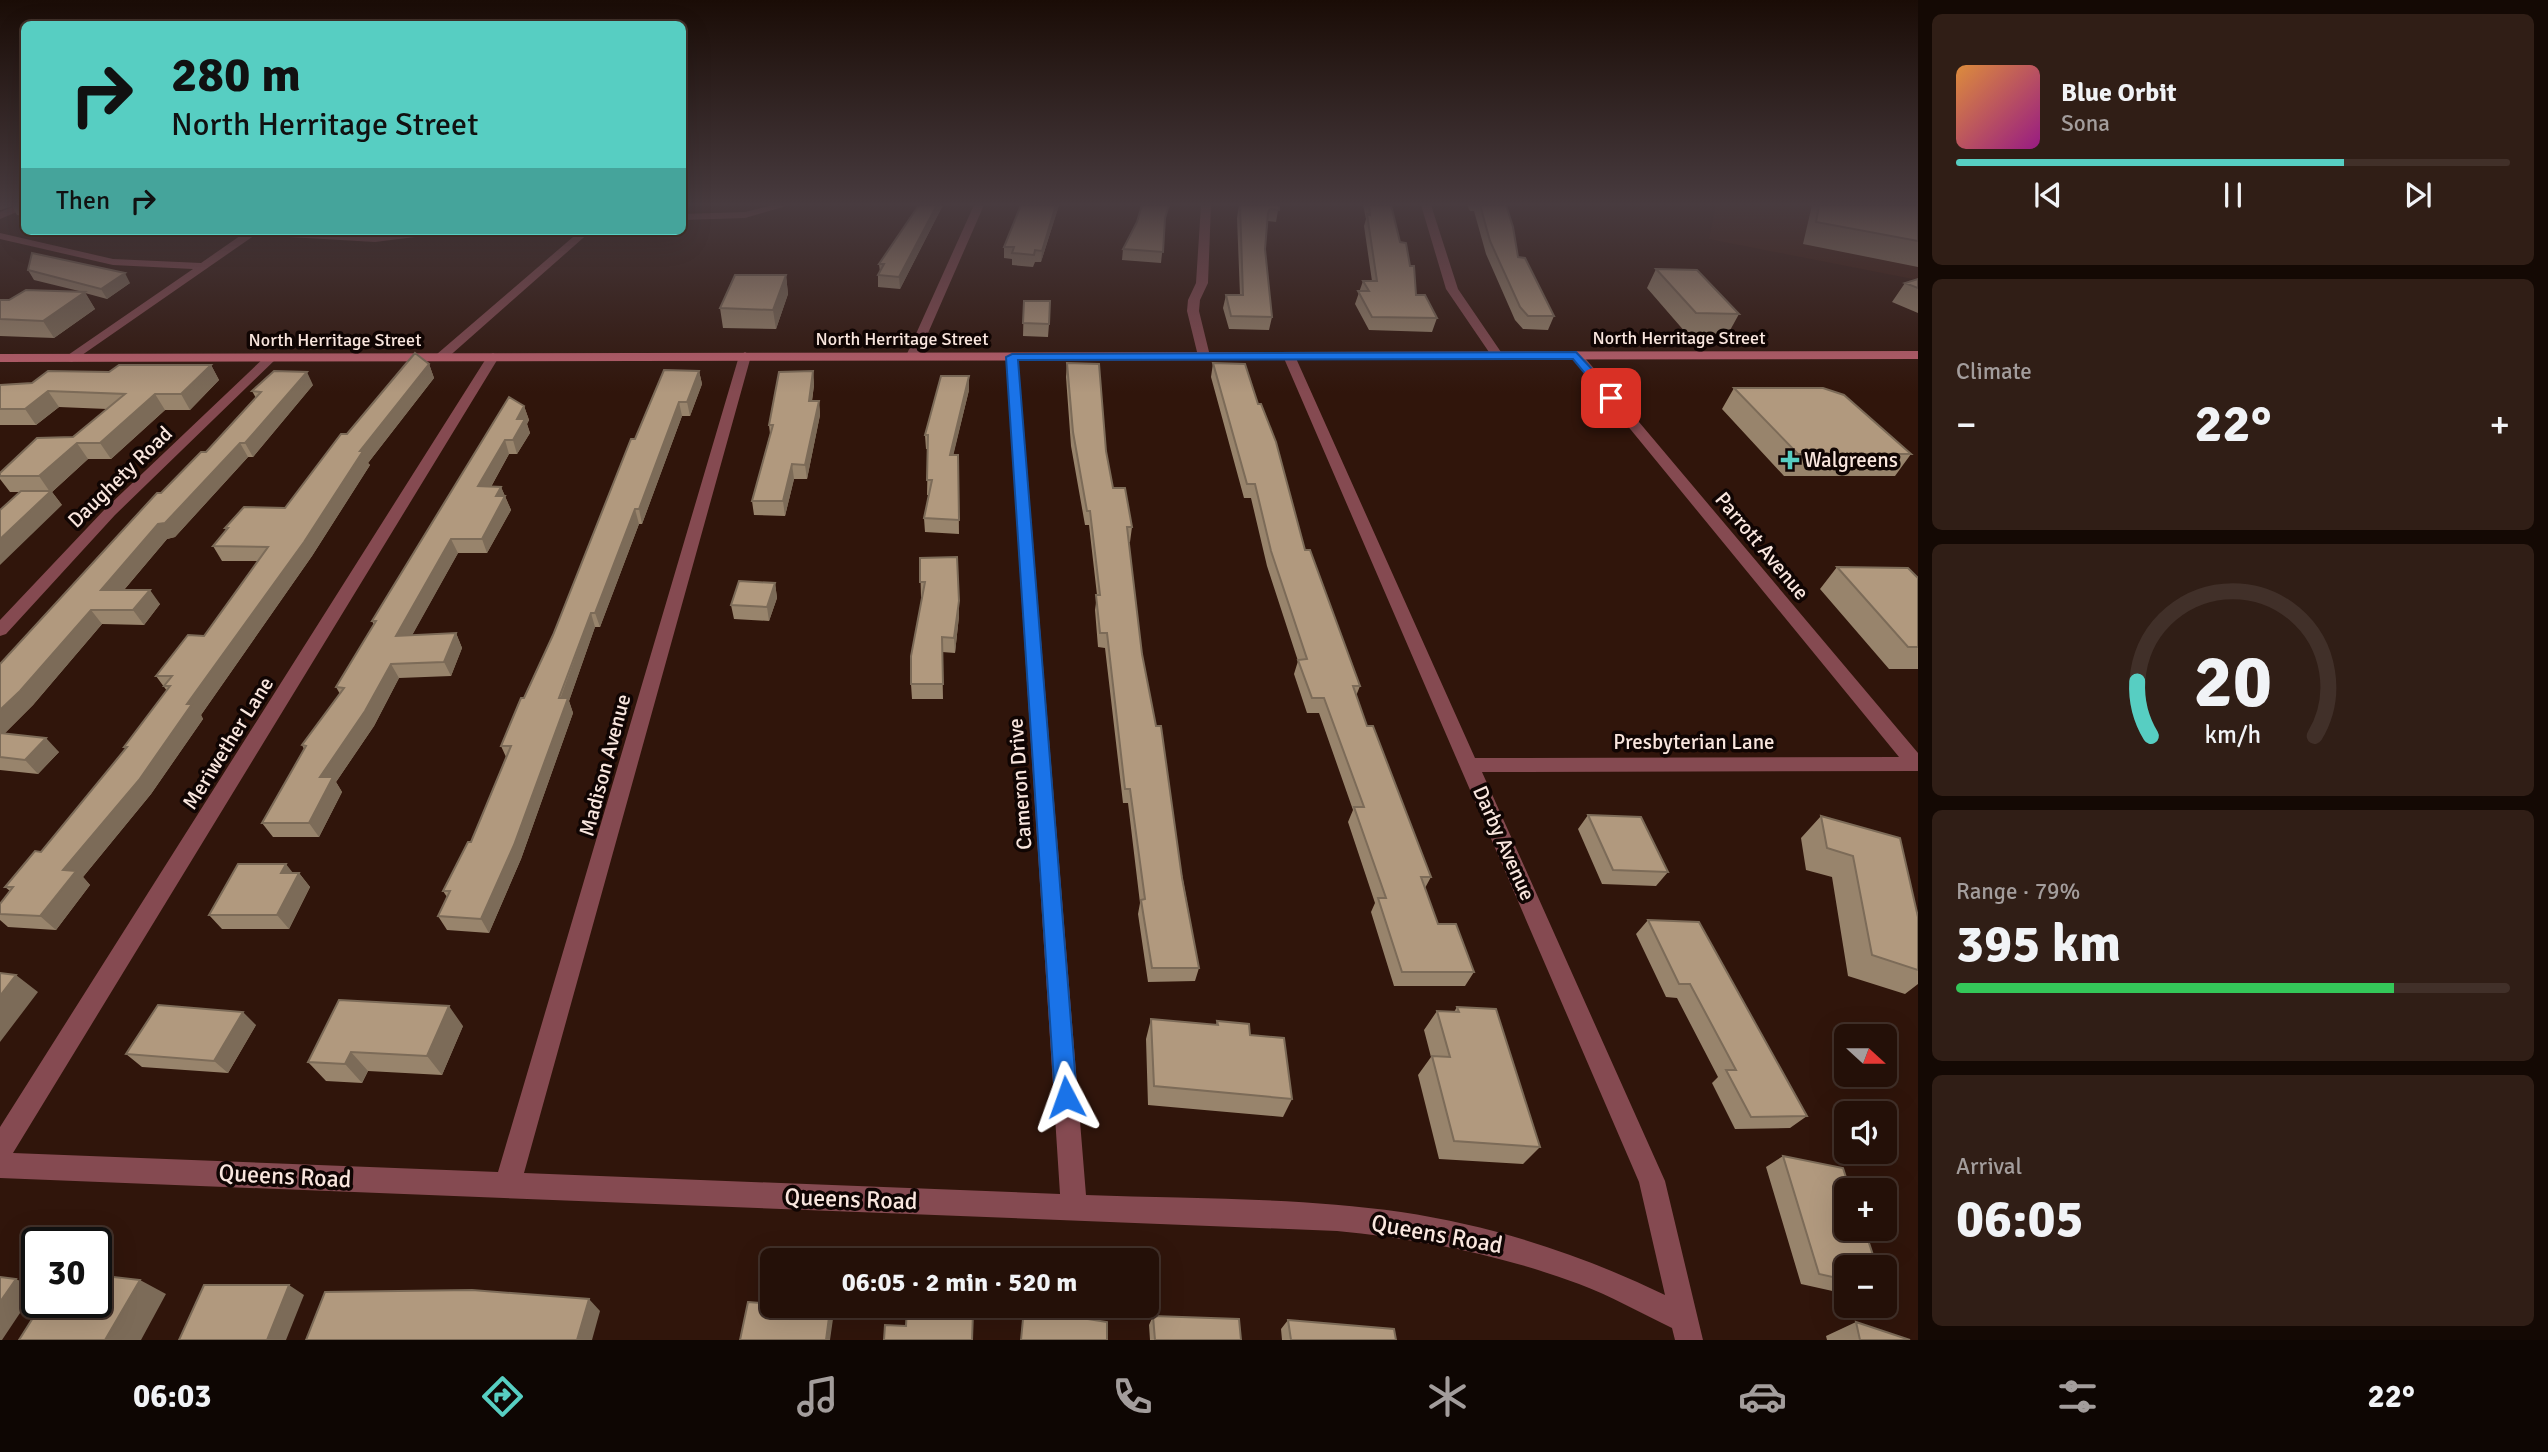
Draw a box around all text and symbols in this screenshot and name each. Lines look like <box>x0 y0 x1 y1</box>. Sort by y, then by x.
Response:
text: 280 m <box>171 45 301 105</box>
icon: right <box>56 49 147 140</box>
text: Blue Orbit <box>2061 77 2177 109</box>
text: North Herritage Street <box>171 105 478 144</box>
text: Sona <box>2061 109 2110 138</box>
icon: previous <box>2029 176 2067 214</box>
icon: pause <box>2214 176 2252 214</box>
icon: next <box>2399 176 2437 214</box>
icon: right <box>124 182 162 220</box>
text: Then <box>56 185 110 217</box>
street label: North Herritage Street <box>1593 327 1765 349</box>
street label: North Herritage Street <box>816 328 988 350</box>
street label: North Herritage Street <box>249 329 421 351</box>
text: Climate <box>1956 357 2032 386</box>
pin <box>1581 368 1641 428</box>
icon: arrive <box>1592 379 1630 417</box>
text: 22° <box>2195 392 2271 456</box>
text: − <box>1956 401 1977 448</box>
text: + <box>2489 401 2510 448</box>
street label: Daughety Road <box>62 421 178 533</box>
place label: Walgreens <box>1804 447 1898 473</box>
marker: Walgreens <box>1782 452 1798 468</box>
street label: Parrott Avenue <box>1709 487 1815 605</box>
text: 20 <box>2194 638 2272 727</box>
street label: Meriwether Lane <box>177 672 279 814</box>
street label: Madison Avenue <box>574 691 636 839</box>
street label: Cameron Drive <box>1002 717 1038 851</box>
text: km/h <box>2205 719 2261 750</box>
street label: Presbyterian Lane <box>1613 729 1775 755</box>
street label: Darby Avenue <box>1467 782 1541 904</box>
text: Range · 79% <box>1956 877 2080 906</box>
text: 395 km <box>1956 912 2121 976</box>
north arrow <box>1834 1024 1897 1087</box>
map controls <box>1834 1024 1897 1318</box>
position arrow <box>1029 1060 1103 1134</box>
button: sound <box>1834 1101 1897 1164</box>
text: Arrival <box>1956 1152 2022 1181</box>
street label: Queens Road <box>218 1158 352 1194</box>
button: + <box>1834 1178 1897 1241</box>
street label: Queens Road <box>784 1182 918 1216</box>
text: 06:05 <box>1956 1187 2084 1251</box>
street label: Queens Road <box>1369 1208 1505 1260</box>
speed limit sign: 30 <box>21 1227 112 1318</box>
button: − <box>1834 1255 1897 1318</box>
text: 06:05 · 2 min · 520 m <box>842 1267 1077 1299</box>
icon: directions <box>478 1372 527 1421</box>
icon: music <box>793 1372 842 1421</box>
icon: phone <box>1108 1372 1157 1421</box>
icon: climate <box>1423 1372 1472 1421</box>
icon: car <box>1738 1372 1787 1421</box>
icon: filters <box>2053 1372 2102 1421</box>
text: 06:03 <box>133 1377 212 1416</box>
text: 22° <box>2368 1377 2415 1416</box>

